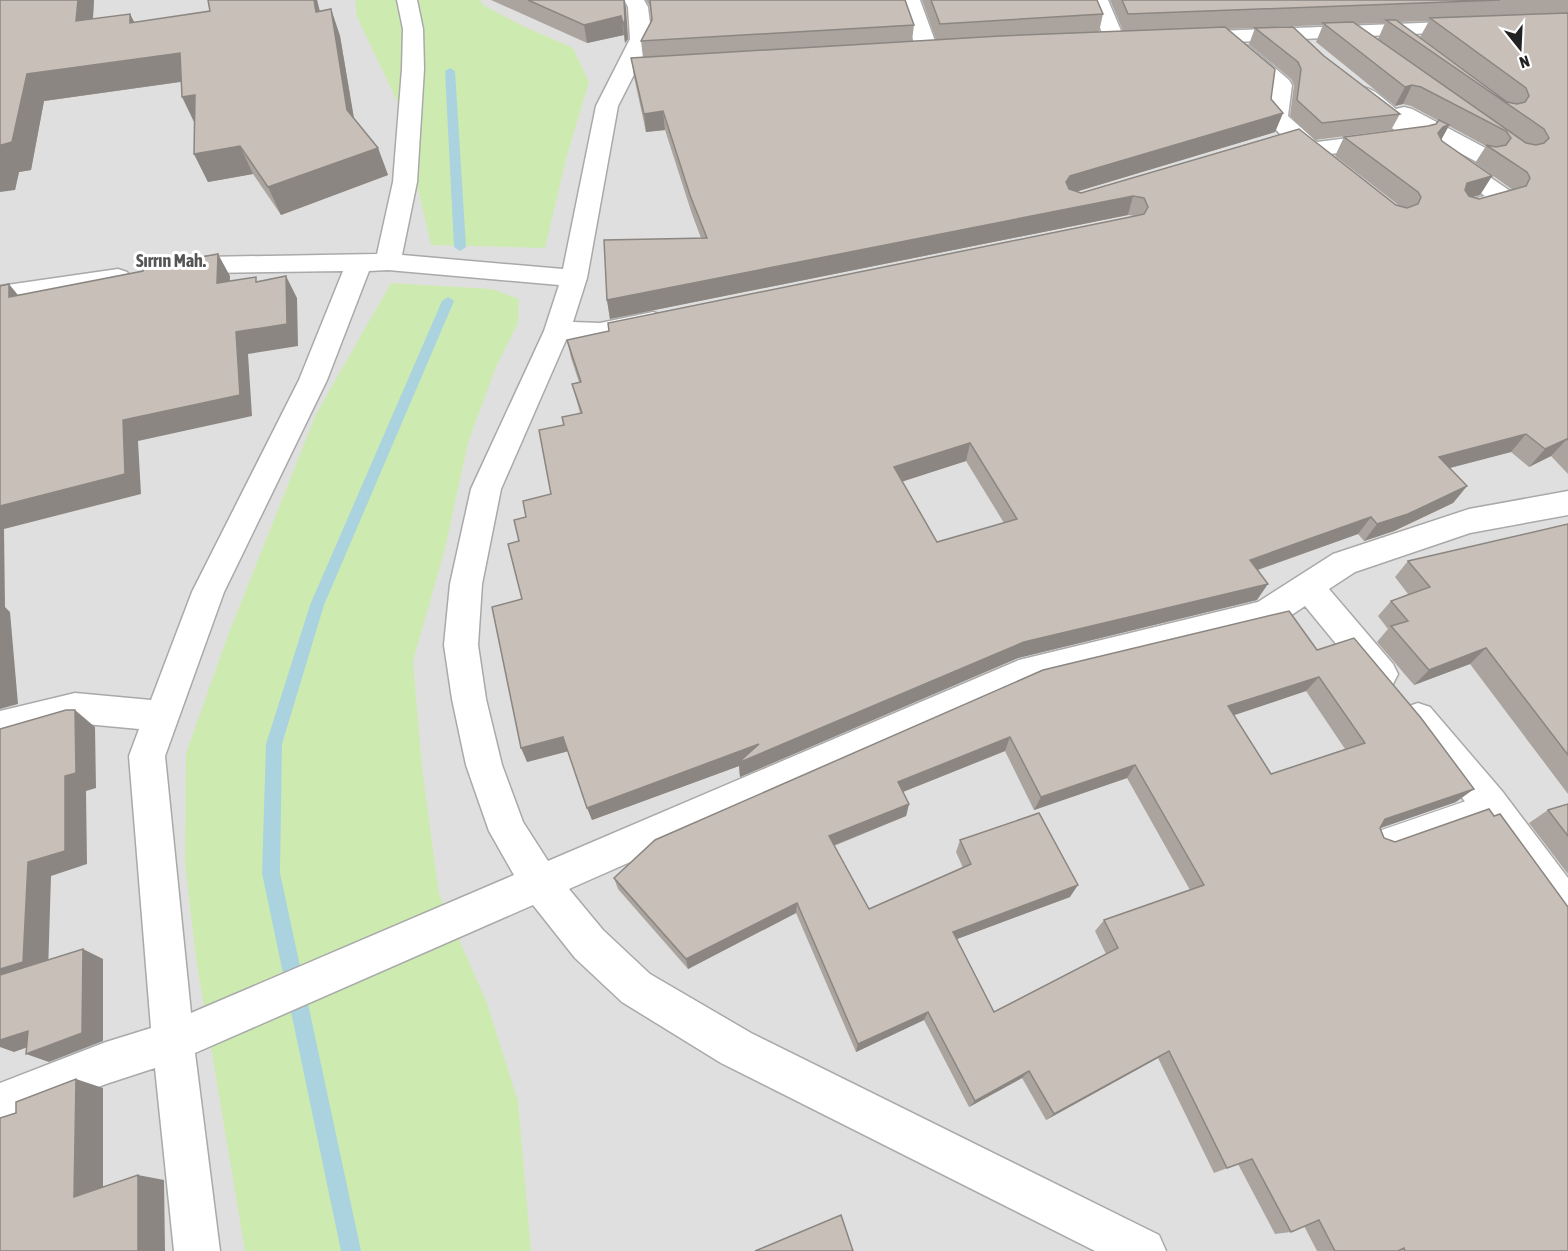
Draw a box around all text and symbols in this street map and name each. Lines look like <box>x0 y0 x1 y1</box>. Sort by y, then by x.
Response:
north arrow <box>1490 18 1550 78</box>
text: N <box>1517 52 1532 72</box>
district label: Sırrın Mah. <box>136 250 206 271</box>

